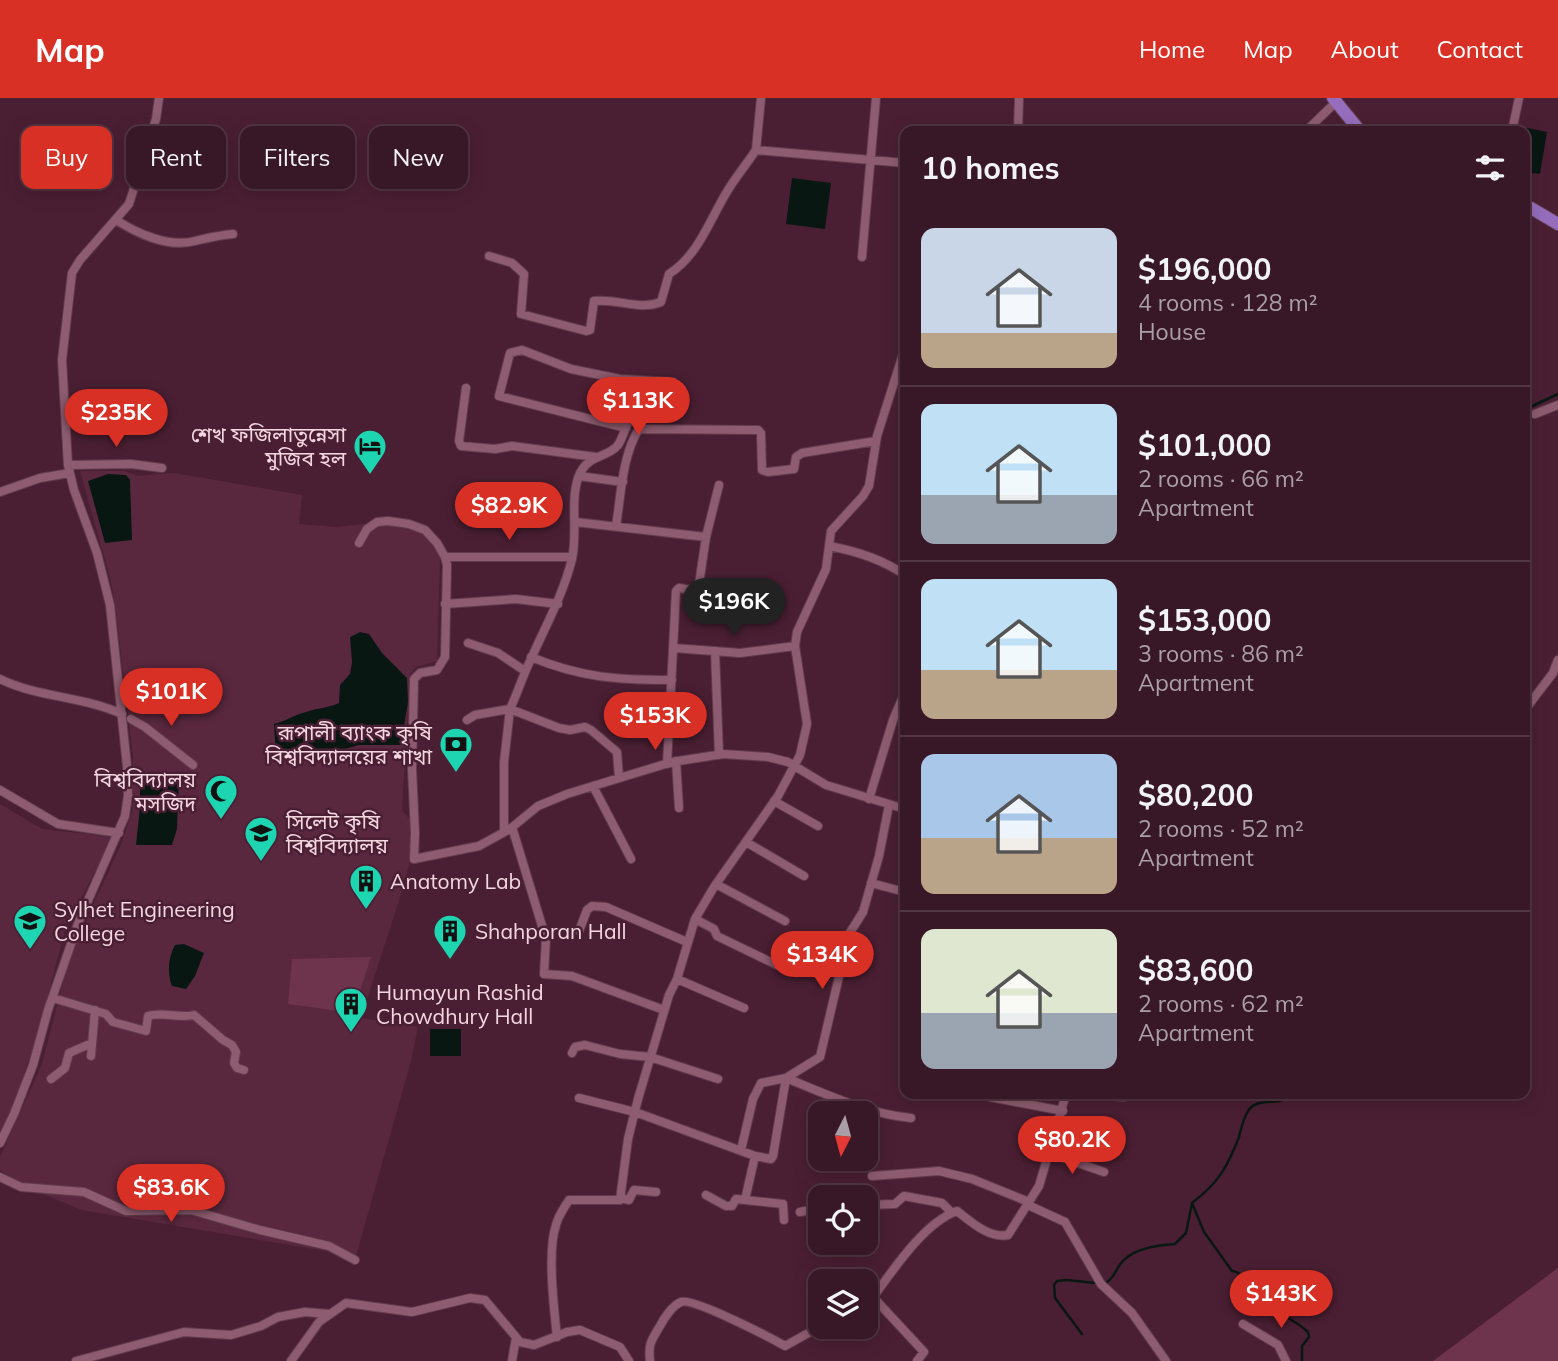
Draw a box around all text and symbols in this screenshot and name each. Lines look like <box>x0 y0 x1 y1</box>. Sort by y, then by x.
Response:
text: Map <box>35 29 105 70</box>
text: Home <box>1139 34 1205 64</box>
text: Map <box>1243 34 1293 64</box>
text: About <box>1331 34 1399 64</box>
text: Contact <box>1437 34 1523 64</box>
chip: Buy <box>21 126 112 189</box>
chip: Rent <box>126 126 226 189</box>
chip: Filters <box>240 126 355 189</box>
chip: New <box>369 126 468 189</box>
text: 10 homes <box>921 149 1060 187</box>
icon: filters <box>1471 149 1509 187</box>
text: $196,000 <box>1138 250 1271 288</box>
icon: home <box>977 256 1061 340</box>
text: 4 rooms · 128 m² <box>1138 288 1318 317</box>
text: House <box>1138 317 1206 346</box>
pin: $113K <box>589 378 687 437</box>
text: $113K <box>603 385 673 414</box>
pin: $235K <box>67 390 165 449</box>
text: $235K <box>81 397 151 426</box>
place label: শেখ ফজিলাতুন্নেসা মুজিব হল <box>191 421 347 471</box>
text: $101,000 <box>1138 426 1271 464</box>
hotel icon: শেখ ফজিলাতুন্নেসা মুজিব হল <box>351 427 389 476</box>
icon: home <box>977 432 1061 516</box>
text: 2 rooms · 66 m² <box>1138 464 1304 493</box>
pin: $82.9K <box>452 482 566 542</box>
text: $82.9K <box>471 490 547 519</box>
text: Apartment <box>1138 493 1254 522</box>
pin: $196K <box>685 578 783 638</box>
text: $196K <box>699 586 769 615</box>
text: $153,000 <box>1138 601 1271 639</box>
icon: home <box>977 607 1061 691</box>
text: 3 rooms · 86 m² <box>1138 639 1304 668</box>
pin: $101K <box>122 668 220 728</box>
text: Apartment <box>1138 668 1254 697</box>
text: $101K <box>136 676 206 705</box>
pin: $153K <box>606 692 704 752</box>
text: $153K <box>620 700 690 729</box>
place label: রূপালী ব্যাংক কৃষি বিশ্ববিদ্যালয়ের শাখা <box>264 719 433 769</box>
bank icon: রূপালী ব্যাংক কৃষি বিশ্ববিদ্যালয়ের শাখা <box>437 725 475 774</box>
place label: বিশ্ববিদ্যালয় মসজিদ <box>93 766 197 816</box>
mosque icon: বিশ্ববিদ্যালয় মসজিদ <box>202 772 240 821</box>
text: $80,200 <box>1138 776 1253 814</box>
icon: home <box>977 782 1061 866</box>
place label: সিলেট কৃষি বিশ্ববিদ্যালয় <box>285 808 389 858</box>
school or university icon: সিলেট কৃষি বিশ্ববিদ্যালয় <box>242 814 280 863</box>
text: 2 rooms · 52 m² <box>1138 814 1304 843</box>
text: Apartment <box>1138 843 1254 872</box>
building icon: Anatomy Lab <box>347 862 385 911</box>
place label: Anatomy Lab <box>390 868 521 894</box>
place label: Sylhet Engineering College <box>54 896 235 946</box>
school or university icon: Sylhet Engineering College <box>11 902 49 951</box>
building icon: Shahporan Hall <box>431 912 469 961</box>
place label: Shahporan Hall <box>475 918 626 944</box>
pin: $134K <box>773 932 871 991</box>
text: $134K <box>787 939 857 968</box>
text: $83,600 <box>1138 951 1253 989</box>
icon: home <box>977 957 1061 1041</box>
place label: Humayun Rashid Chowdhury Hall <box>376 979 544 1029</box>
building icon: Humayun Rashid Chowdhury Hall <box>332 985 370 1034</box>
text: 2 rooms · 62 m² <box>1138 989 1304 1018</box>
text: Apartment <box>1138 1018 1254 1047</box>
north arrow <box>808 1101 878 1171</box>
map controls <box>808 1101 878 1339</box>
pin: $80.2K <box>1015 1116 1129 1176</box>
text: $80.2K <box>1034 1124 1110 1153</box>
pin: $83.6K <box>114 1164 228 1224</box>
text: $83.6K <box>133 1172 209 1201</box>
button: locate <box>808 1185 878 1255</box>
button: layers <box>808 1269 878 1339</box>
pin: $143K <box>1232 1270 1330 1330</box>
text: $143K <box>1246 1278 1316 1307</box>

